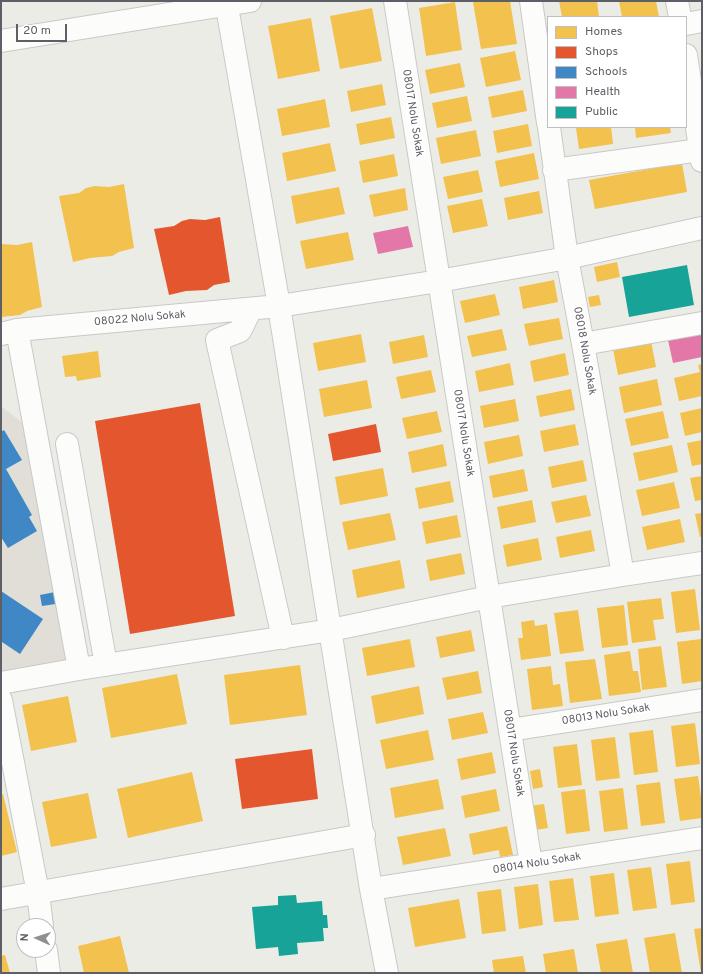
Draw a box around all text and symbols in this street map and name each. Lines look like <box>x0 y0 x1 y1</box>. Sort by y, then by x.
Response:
scale bar <box>18 16 69 42</box>
legend <box>547 16 687 128</box>
text: 20 m <box>23 23 51 39</box>
text: Homes <box>585 24 622 40</box>
text: Shops <box>585 44 618 60</box>
text: Schools <box>585 64 627 80</box>
street label: 08017 Nolu Sokak <box>399 68 425 158</box>
text: Health <box>585 84 620 100</box>
text: Public <box>585 104 618 120</box>
street label: 08018 Nolu Sokak <box>570 306 598 396</box>
street label: 08022 Nolu Sokak <box>94 308 186 330</box>
street label: 08017 Nolu Sokak <box>450 388 476 478</box>
street label: 08013 Nolu Sokak <box>561 701 651 729</box>
street label: 08017 Nolu Sokak <box>500 708 526 798</box>
street label: 08014 Nolu Sokak <box>492 850 582 878</box>
north arrow <box>16 918 56 958</box>
text: N <box>18 933 32 942</box>

